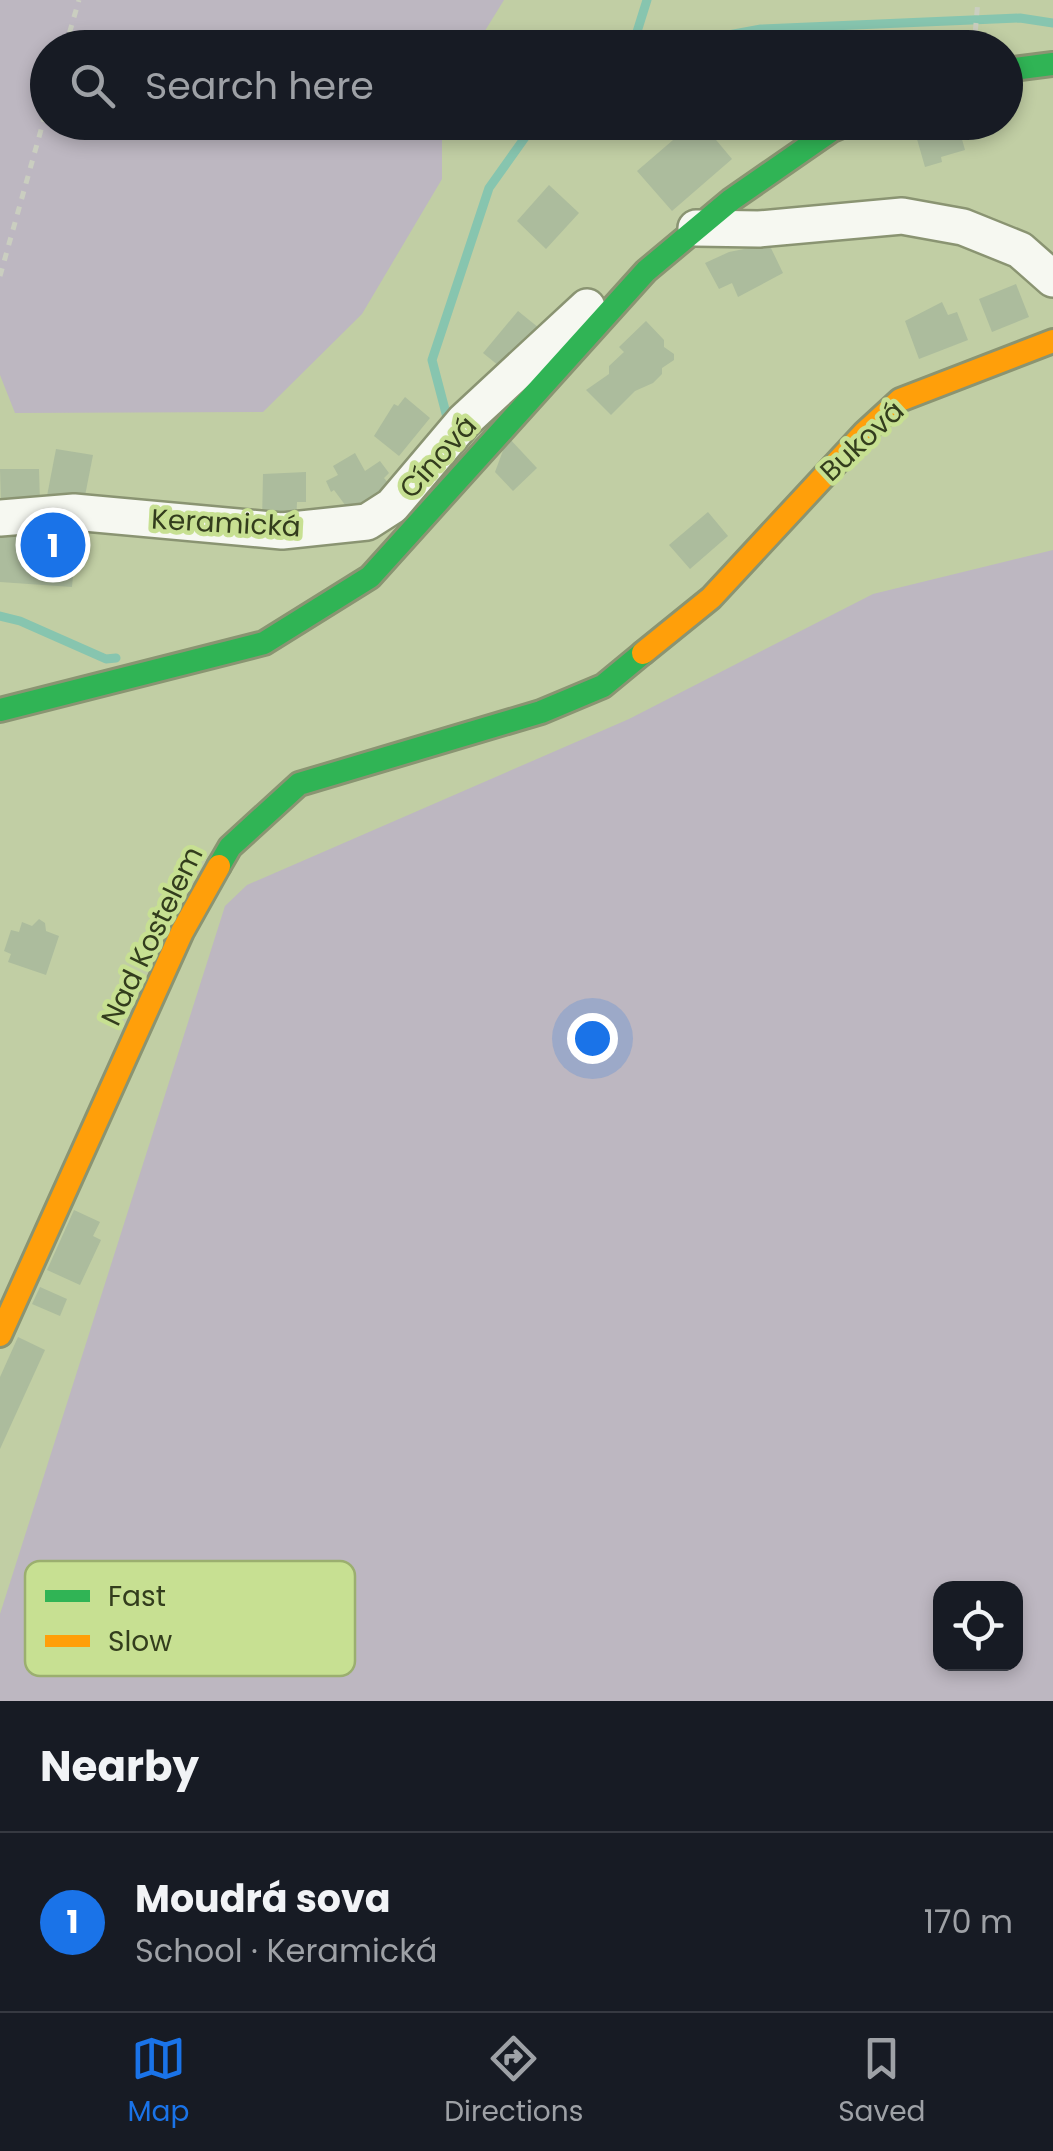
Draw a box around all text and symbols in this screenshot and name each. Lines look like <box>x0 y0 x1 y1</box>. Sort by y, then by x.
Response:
search box <box>30 30 1023 140</box>
icon: search <box>65 58 120 113</box>
text: Search here <box>145 59 374 112</box>
street label: Buková <box>811 392 913 490</box>
street label: Cínová <box>390 407 486 507</box>
street label: Keramická <box>150 500 302 546</box>
pin: 1 <box>20 508 86 582</box>
street label: Nad Kostelem <box>92 840 212 1032</box>
your location <box>567 1013 618 1064</box>
legend <box>25 1561 355 1676</box>
text: Fast <box>108 1577 166 1616</box>
map controls <box>933 1581 1023 1671</box>
button: locate <box>933 1581 1023 1671</box>
text: Slow <box>108 1622 172 1661</box>
text: Nearby <box>40 1737 199 1796</box>
text: Moudrá sova <box>135 1872 391 1925</box>
text: 1 <box>66 1899 79 1944</box>
text: 170 m <box>924 1899 1013 1944</box>
text: School · Keramická <box>135 1928 437 1973</box>
tab: Map <box>127 2031 189 2133</box>
tab: Directions <box>444 2031 583 2133</box>
tab: Saved <box>838 2031 926 2133</box>

